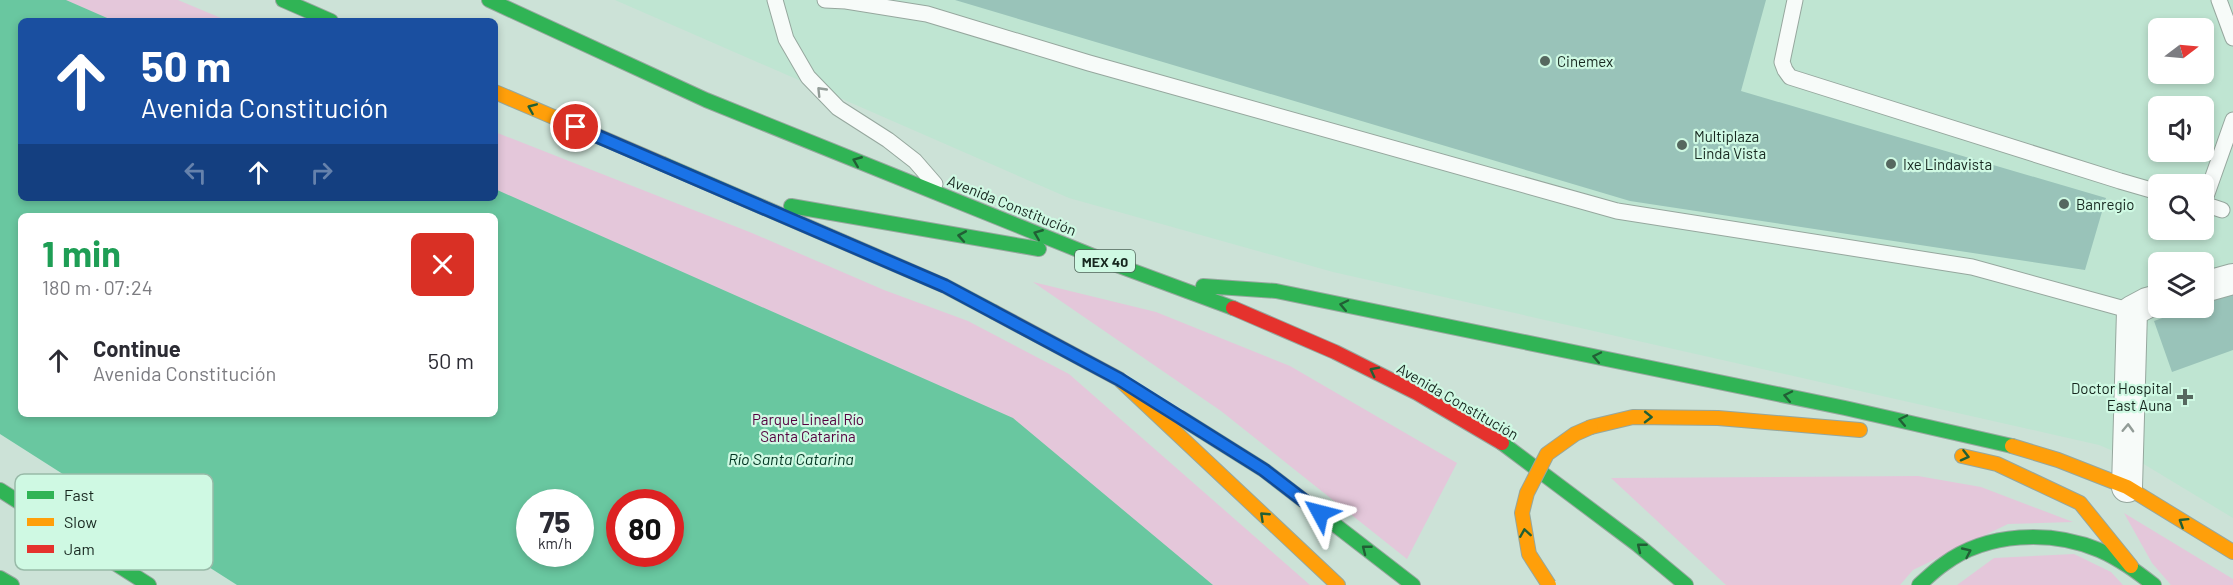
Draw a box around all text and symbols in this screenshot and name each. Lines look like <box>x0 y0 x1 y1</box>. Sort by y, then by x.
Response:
north arrow <box>2148 18 2214 84</box>
map controls <box>2148 18 2214 318</box>
text: 50 m <box>141 40 231 90</box>
icon: ahead <box>42 42 120 120</box>
place label: Cinemex <box>1557 52 1613 70</box>
marker: Cinemex <box>1538 54 1552 68</box>
one-way arrow <box>818 87 829 98</box>
text: Avenida Constitución <box>141 91 388 123</box>
button: sound <box>2148 96 2214 162</box>
pin <box>550 101 601 152</box>
one-way arrow <box>528 103 539 115</box>
icon: arrive <box>559 110 592 143</box>
place label: Multiplaza Linda Vista <box>1694 127 1766 162</box>
marker: Multiplaza Linda Vista <box>1675 138 1689 152</box>
place label: Ixe Lindavista <box>1903 155 1992 173</box>
icon: left <box>179 156 212 189</box>
icon: ahead <box>242 156 275 189</box>
icon: right <box>305 156 338 189</box>
one-way arrow <box>853 156 864 168</box>
marker: Ixe Lindavista <box>1884 157 1898 171</box>
street label: Avenida Constitución <box>945 171 1079 239</box>
button: search <box>2148 174 2214 240</box>
place label: Banregio <box>2076 195 2134 213</box>
marker: Banregio <box>2057 197 2071 211</box>
one-way arrow <box>1033 228 1044 241</box>
one-way arrow <box>958 230 967 242</box>
text: 1 min <box>42 231 121 274</box>
button: close <box>411 233 474 296</box>
road number: MEX 40 <box>1075 250 1135 272</box>
button: layers <box>2148 252 2214 318</box>
text: 180 m · 07:24 <box>42 275 153 299</box>
one-way arrow <box>1339 299 1349 312</box>
text: Continue <box>93 335 181 361</box>
icon: ahead <box>42 344 75 377</box>
text: 50 m <box>428 347 474 373</box>
one-way arrow <box>1592 351 1602 364</box>
street label: Avenida Constitución <box>1394 359 1522 443</box>
text: Avenida Constitución <box>93 361 276 385</box>
one-way arrow <box>1369 367 1380 378</box>
place label: Doctor Hospital East Auna <box>2071 379 2172 414</box>
marker: Doctor Hospital East Auna <box>2176 388 2194 406</box>
one-way arrow <box>1783 390 1793 403</box>
park label: Parque Lineal Río Santa Catarina <box>752 410 864 445</box>
one-way arrow <box>1643 411 1652 423</box>
one-way arrow <box>1899 415 1909 428</box>
one-way arrow <box>2122 424 2135 433</box>
water label: Río Santa Catarina <box>728 449 854 468</box>
one-way arrow <box>1960 449 1970 462</box>
legend <box>15 474 213 570</box>
position arrow <box>1288 481 1352 545</box>
text: Fast <box>64 485 94 504</box>
speed limit sign: 80 <box>606 489 684 567</box>
text: 75 <box>539 503 571 539</box>
text: Slow <box>64 512 97 531</box>
one-way arrow <box>1261 512 1271 523</box>
one-way arrow <box>2179 517 2189 529</box>
one-way arrow <box>1519 528 1531 537</box>
text: km/h <box>538 534 572 552</box>
text: Jam <box>64 539 95 558</box>
one-way arrow <box>1637 544 1648 555</box>
one-way arrow <box>1362 546 1373 557</box>
one-way arrow <box>1961 548 1972 560</box>

